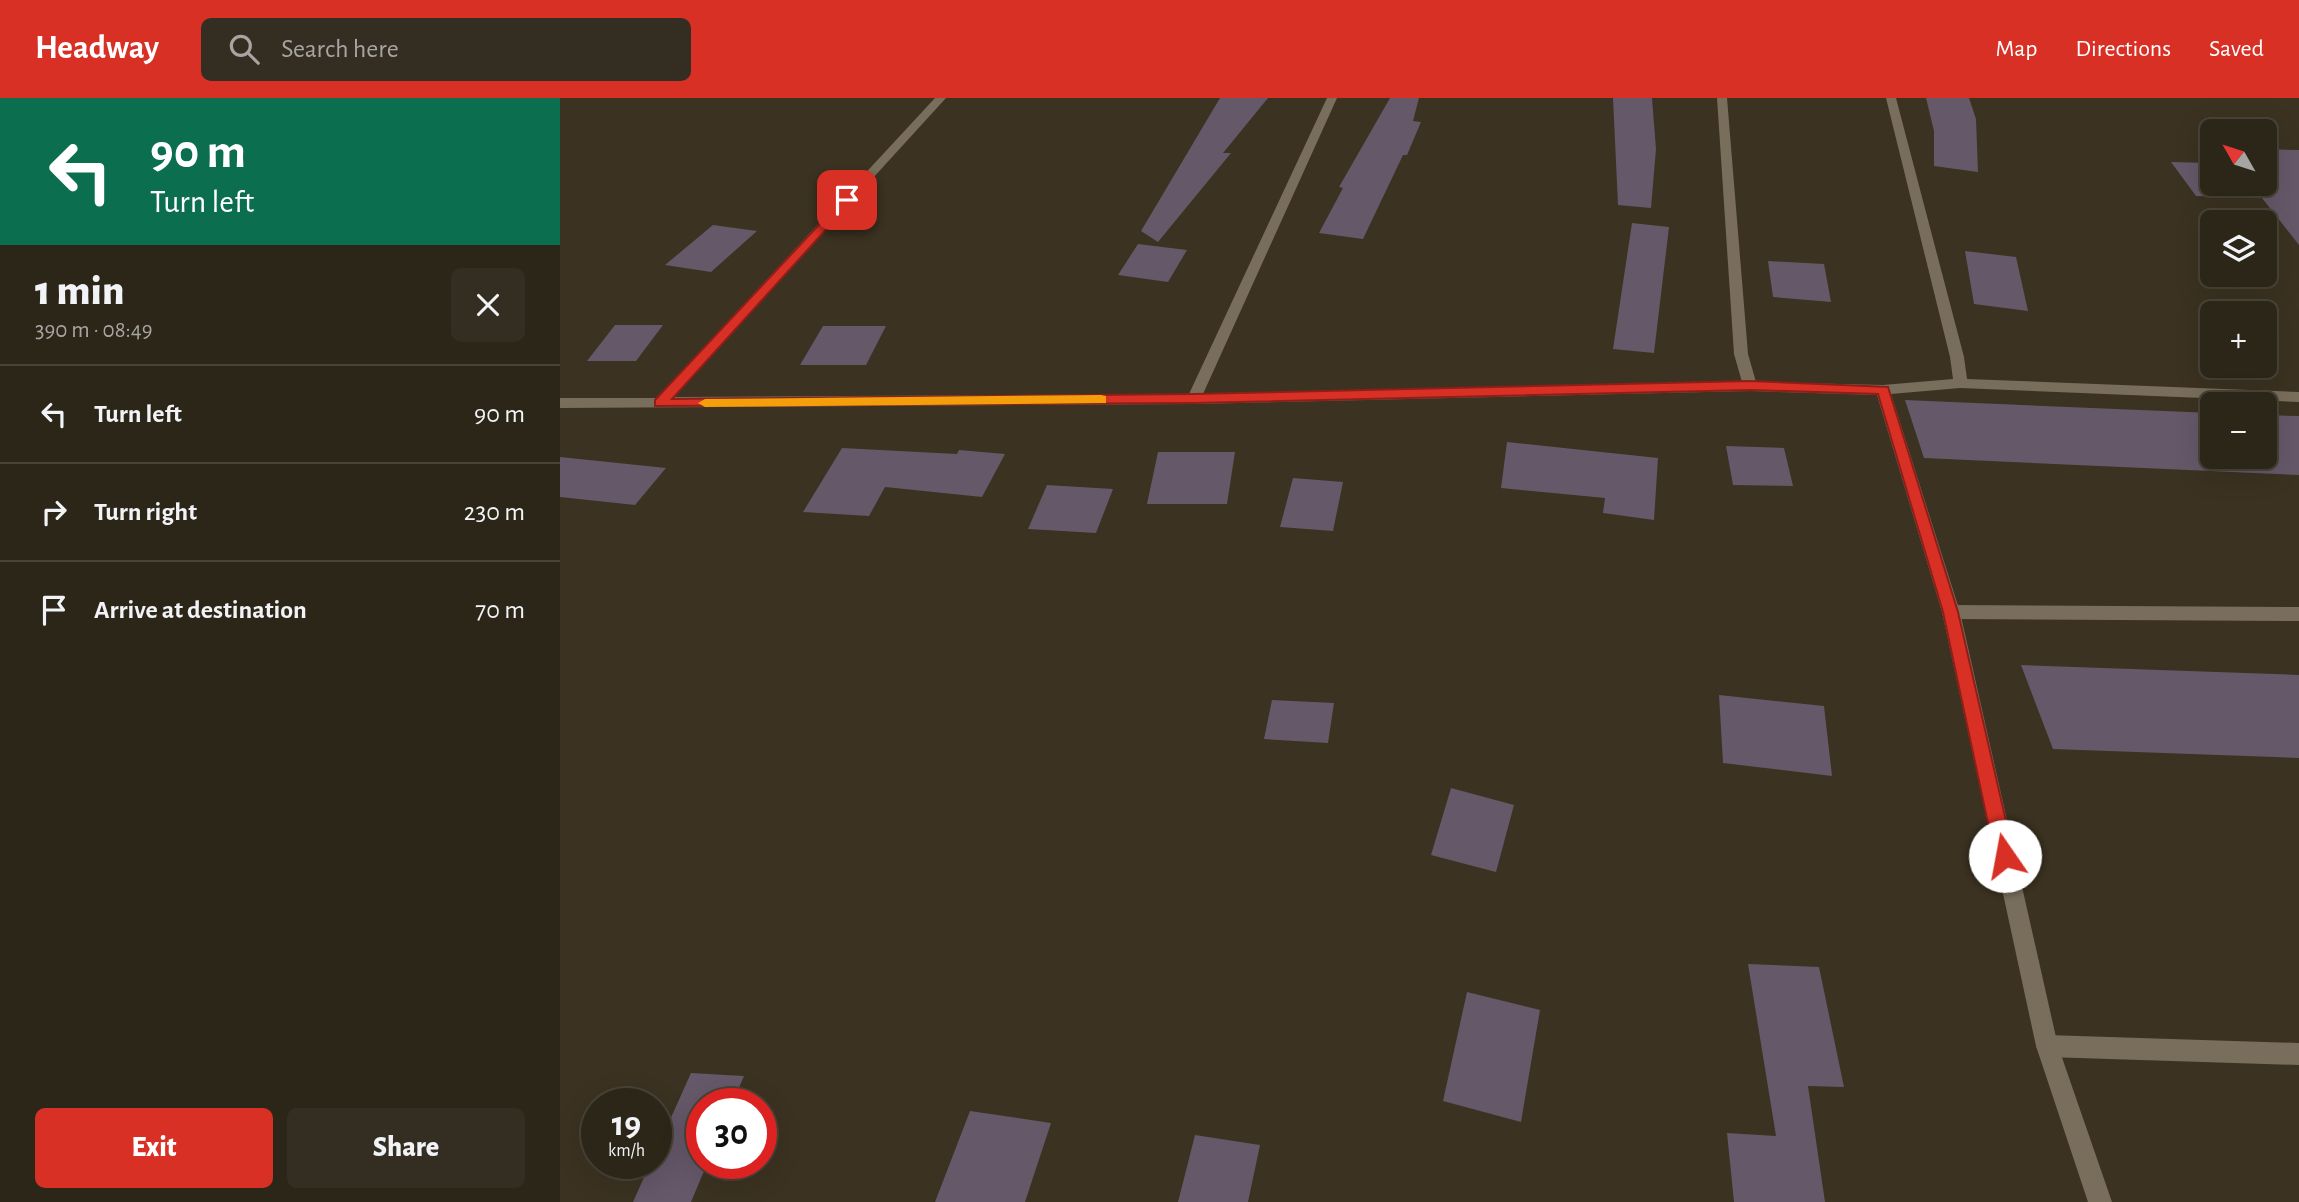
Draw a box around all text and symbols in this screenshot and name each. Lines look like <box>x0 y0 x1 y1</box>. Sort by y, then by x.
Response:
search box <box>201 18 691 81</box>
icon: search <box>225 30 263 68</box>
text: Headway <box>35 32 159 65</box>
text: Search here <box>281 36 399 62</box>
text: Map <box>1995 37 2037 61</box>
text: Directions <box>2075 37 2171 61</box>
text: Saved <box>2209 37 2264 61</box>
north arrow <box>2200 119 2277 196</box>
map controls <box>2200 119 2277 469</box>
icon: left <box>35 126 126 217</box>
text: 90 m <box>150 128 246 177</box>
pin <box>817 170 877 230</box>
icon: arrive <box>828 181 866 219</box>
text: Turn left <box>150 186 254 218</box>
button: layers <box>2200 210 2277 287</box>
button: close <box>451 268 525 342</box>
text: 1 min <box>35 270 124 312</box>
button: + <box>2200 301 2277 378</box>
text: 390 m · 08:49 <box>35 319 153 342</box>
button: − <box>2200 392 2277 469</box>
icon: left <box>35 395 73 433</box>
text: Turn left <box>94 401 182 427</box>
text: 90 m <box>474 401 525 427</box>
icon: right <box>35 493 73 531</box>
text: Turn right <box>94 499 197 525</box>
text: 230 m <box>464 499 525 525</box>
icon: arrive <box>35 591 73 629</box>
text: Arrive at destination <box>94 597 307 623</box>
text: 70 m <box>475 597 525 623</box>
position arrow <box>1968 819 2042 893</box>
speed limit sign: 30 <box>686 1088 777 1179</box>
text: 19 <box>612 1107 641 1142</box>
button: Exit <box>35 1108 273 1188</box>
button: Share <box>287 1108 525 1188</box>
text: km/h <box>608 1142 645 1160</box>

